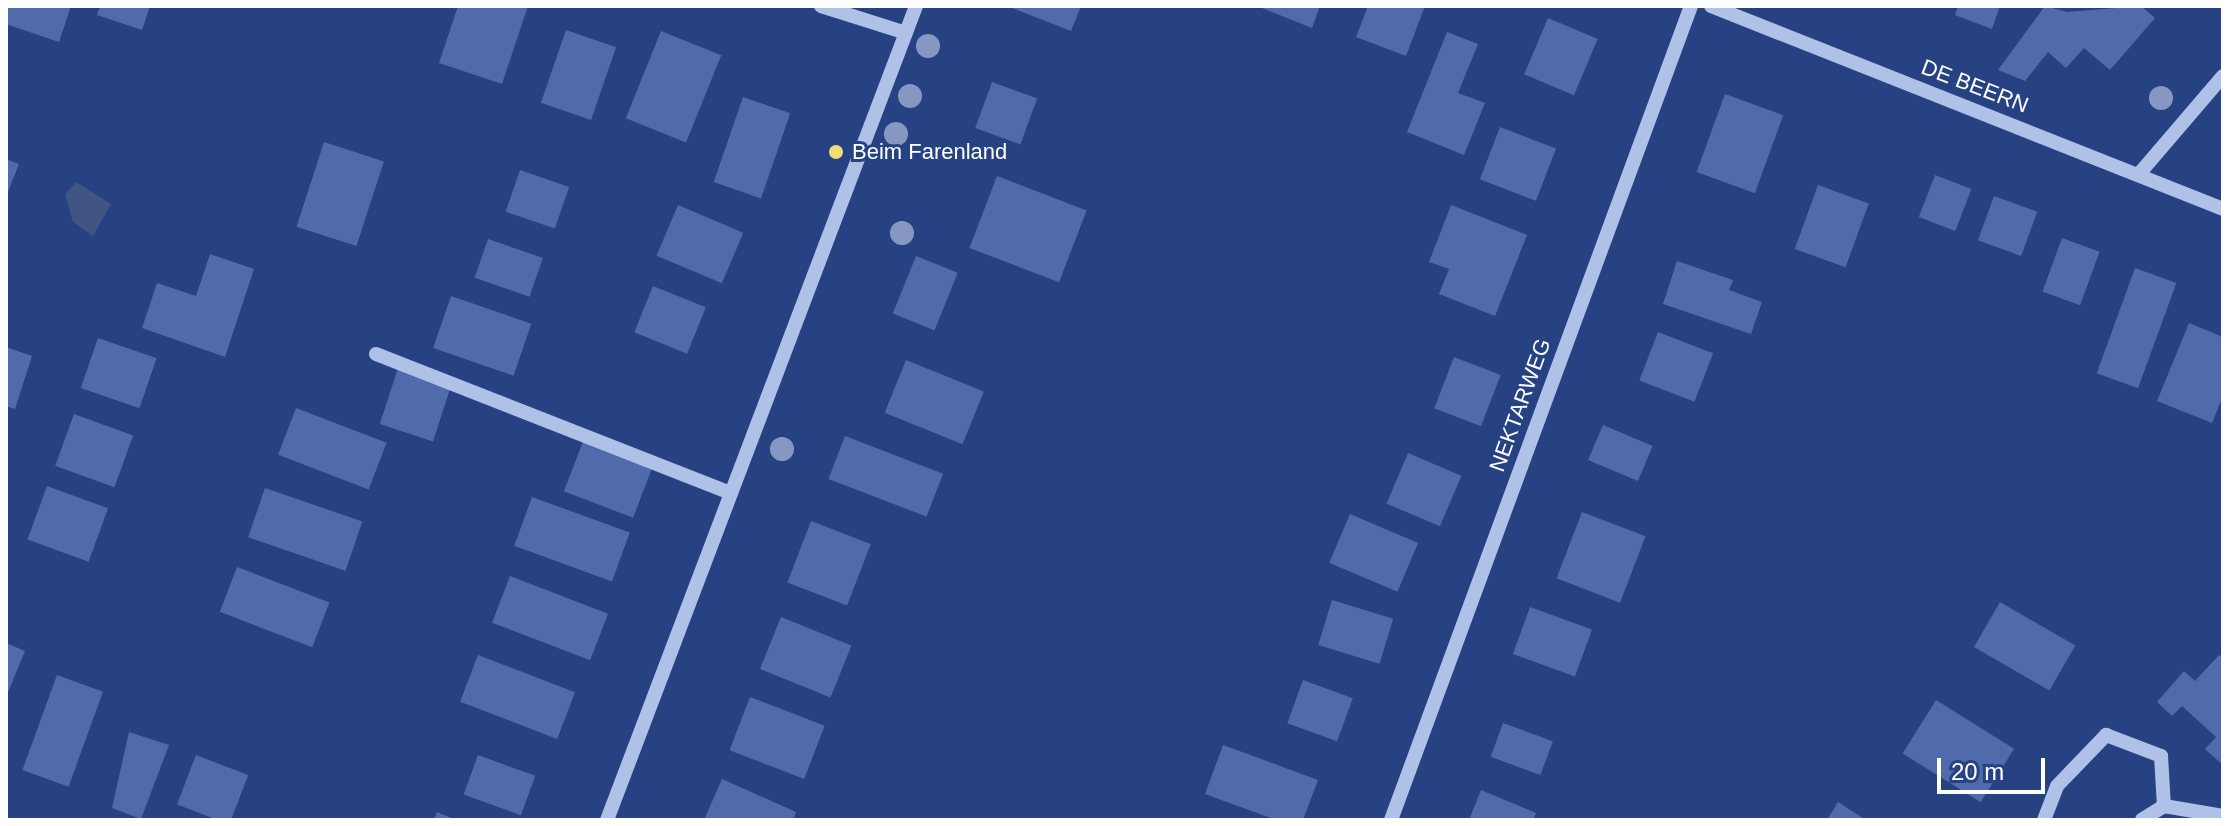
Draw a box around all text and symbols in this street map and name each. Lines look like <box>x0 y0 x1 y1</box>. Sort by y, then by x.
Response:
street label: DE BEERN <box>1918 54 2032 118</box>
place label: Beim Farenland <box>852 139 1007 165</box>
marker: Beim Farenland <box>827 143 845 161</box>
street label: NEKTARWEG <box>1484 335 1556 475</box>
scale bar <box>1941 742 2049 792</box>
text: 20 m <box>1951 758 2004 785</box>

